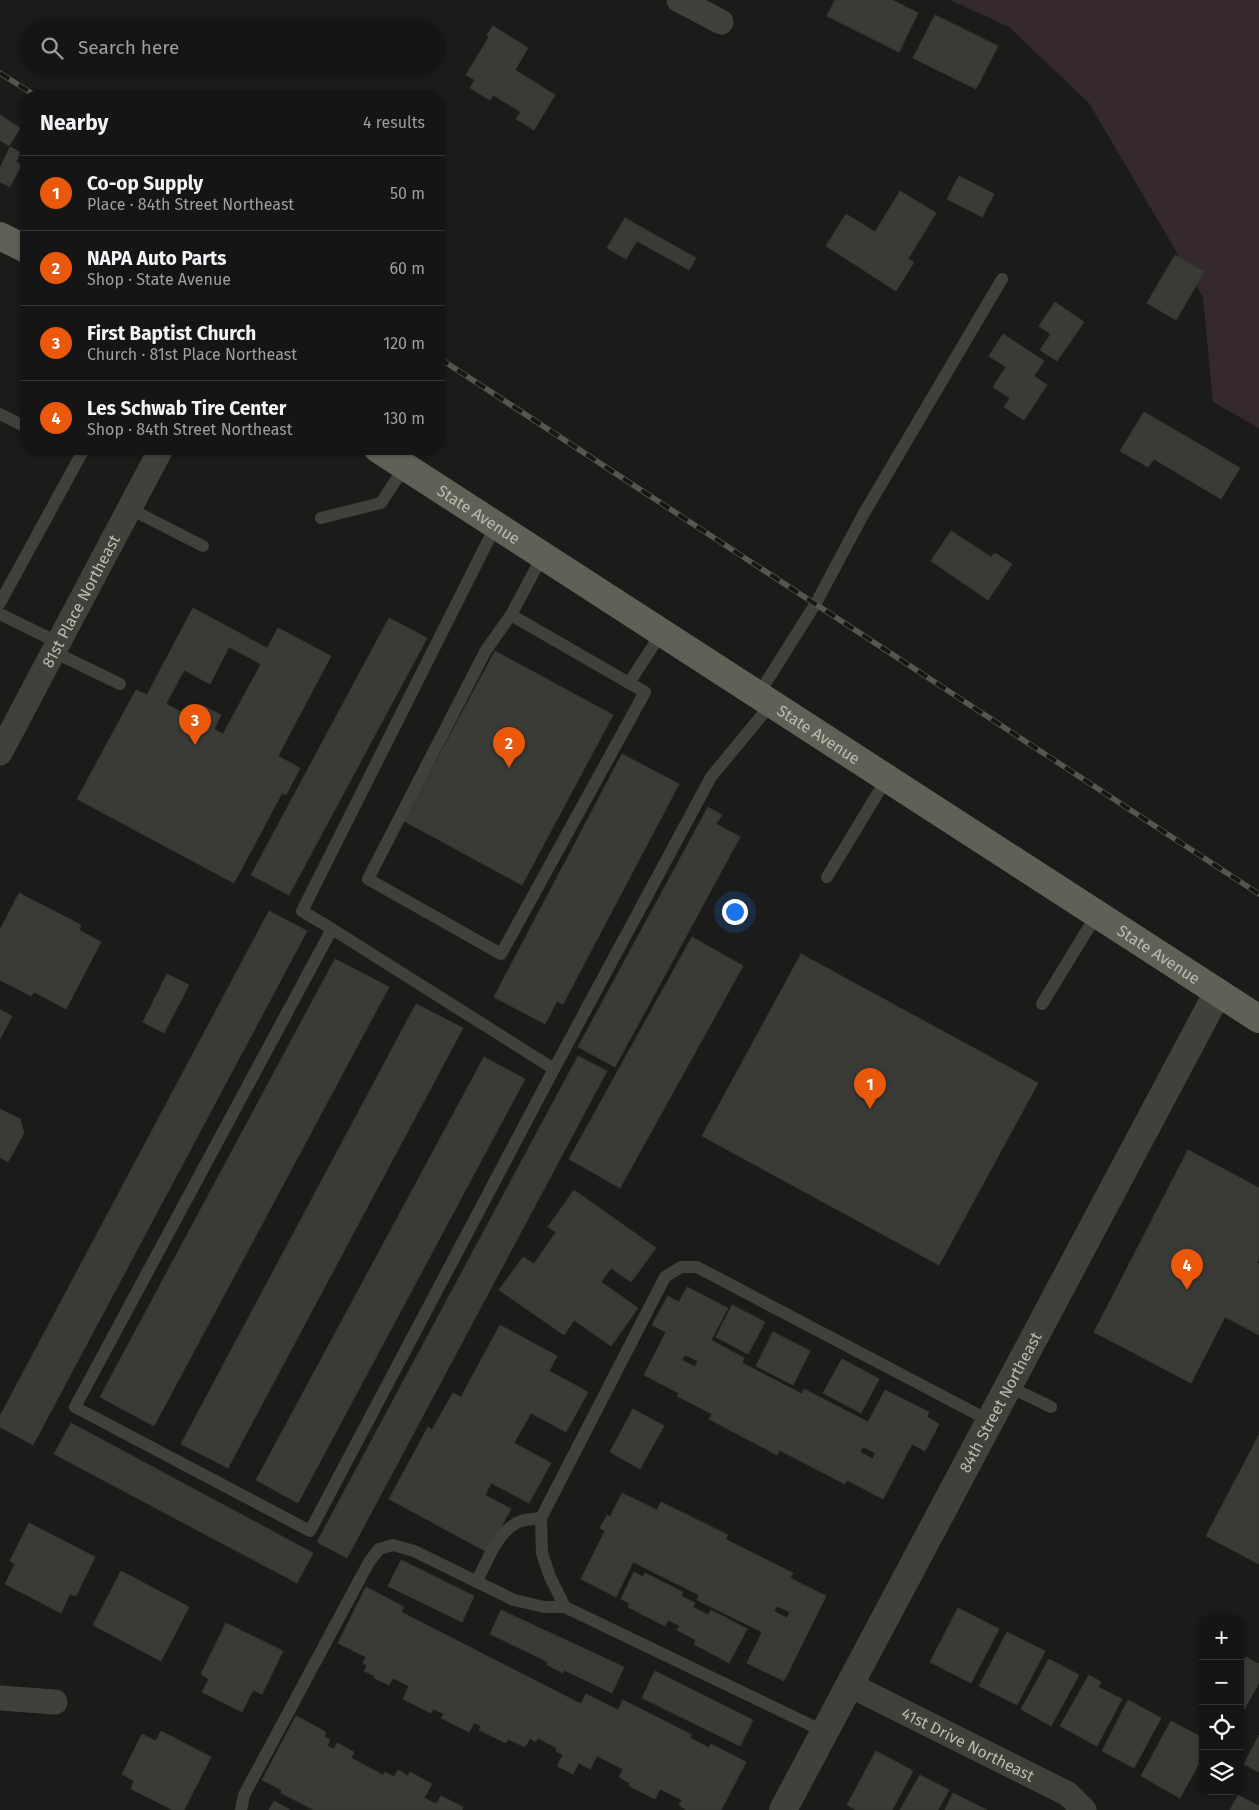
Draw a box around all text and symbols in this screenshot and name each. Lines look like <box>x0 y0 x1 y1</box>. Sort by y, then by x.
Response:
search box <box>20 20 445 75</box>
icon: search <box>38 34 66 62</box>
text: Search here <box>78 36 179 59</box>
text: Nearby <box>40 110 108 136</box>
text: 4 results <box>363 113 425 132</box>
text: Co-op Supply <box>87 172 203 195</box>
text: 1 <box>52 184 60 203</box>
text: 50 m <box>390 184 425 203</box>
text: Place · 84th Street Northeast <box>87 195 294 214</box>
text: NAPA Auto Parts <box>87 247 226 270</box>
text: 2 <box>52 259 60 278</box>
text: 60 m <box>390 259 425 278</box>
text: Shop · State Avenue <box>87 270 231 289</box>
text: First Baptist Church <box>87 322 256 345</box>
text: 3 <box>52 334 60 353</box>
text: 120 m <box>383 334 425 353</box>
text: Church · 81st Place Northeast <box>87 345 297 364</box>
text: Les Schwab Tire Center <box>87 397 286 420</box>
text: 4 <box>51 409 61 428</box>
text: 130 m <box>383 409 425 428</box>
text: Shop · 84th Street Northeast <box>87 420 293 439</box>
street label: State Avenue <box>434 481 523 548</box>
street label: 81st Place Northeast <box>38 531 124 671</box>
street label: State Avenue <box>774 701 863 768</box>
pin: 3 <box>179 704 211 745</box>
pin: 2 <box>493 727 525 768</box>
your location <box>722 899 748 925</box>
street label: State Avenue <box>1114 921 1204 988</box>
pin: 1 <box>854 1068 886 1109</box>
pin: 4 <box>1171 1249 1203 1290</box>
street label: 84th Street Northeast <box>955 1329 1046 1476</box>
map controls <box>1199 1615 1244 1795</box>
button: + <box>1199 1615 1244 1660</box>
button: − <box>1199 1660 1244 1705</box>
street label: 41st Drive Northeast <box>898 1703 1038 1786</box>
button: locate <box>1199 1705 1244 1750</box>
button: layers <box>1199 1750 1244 1795</box>

